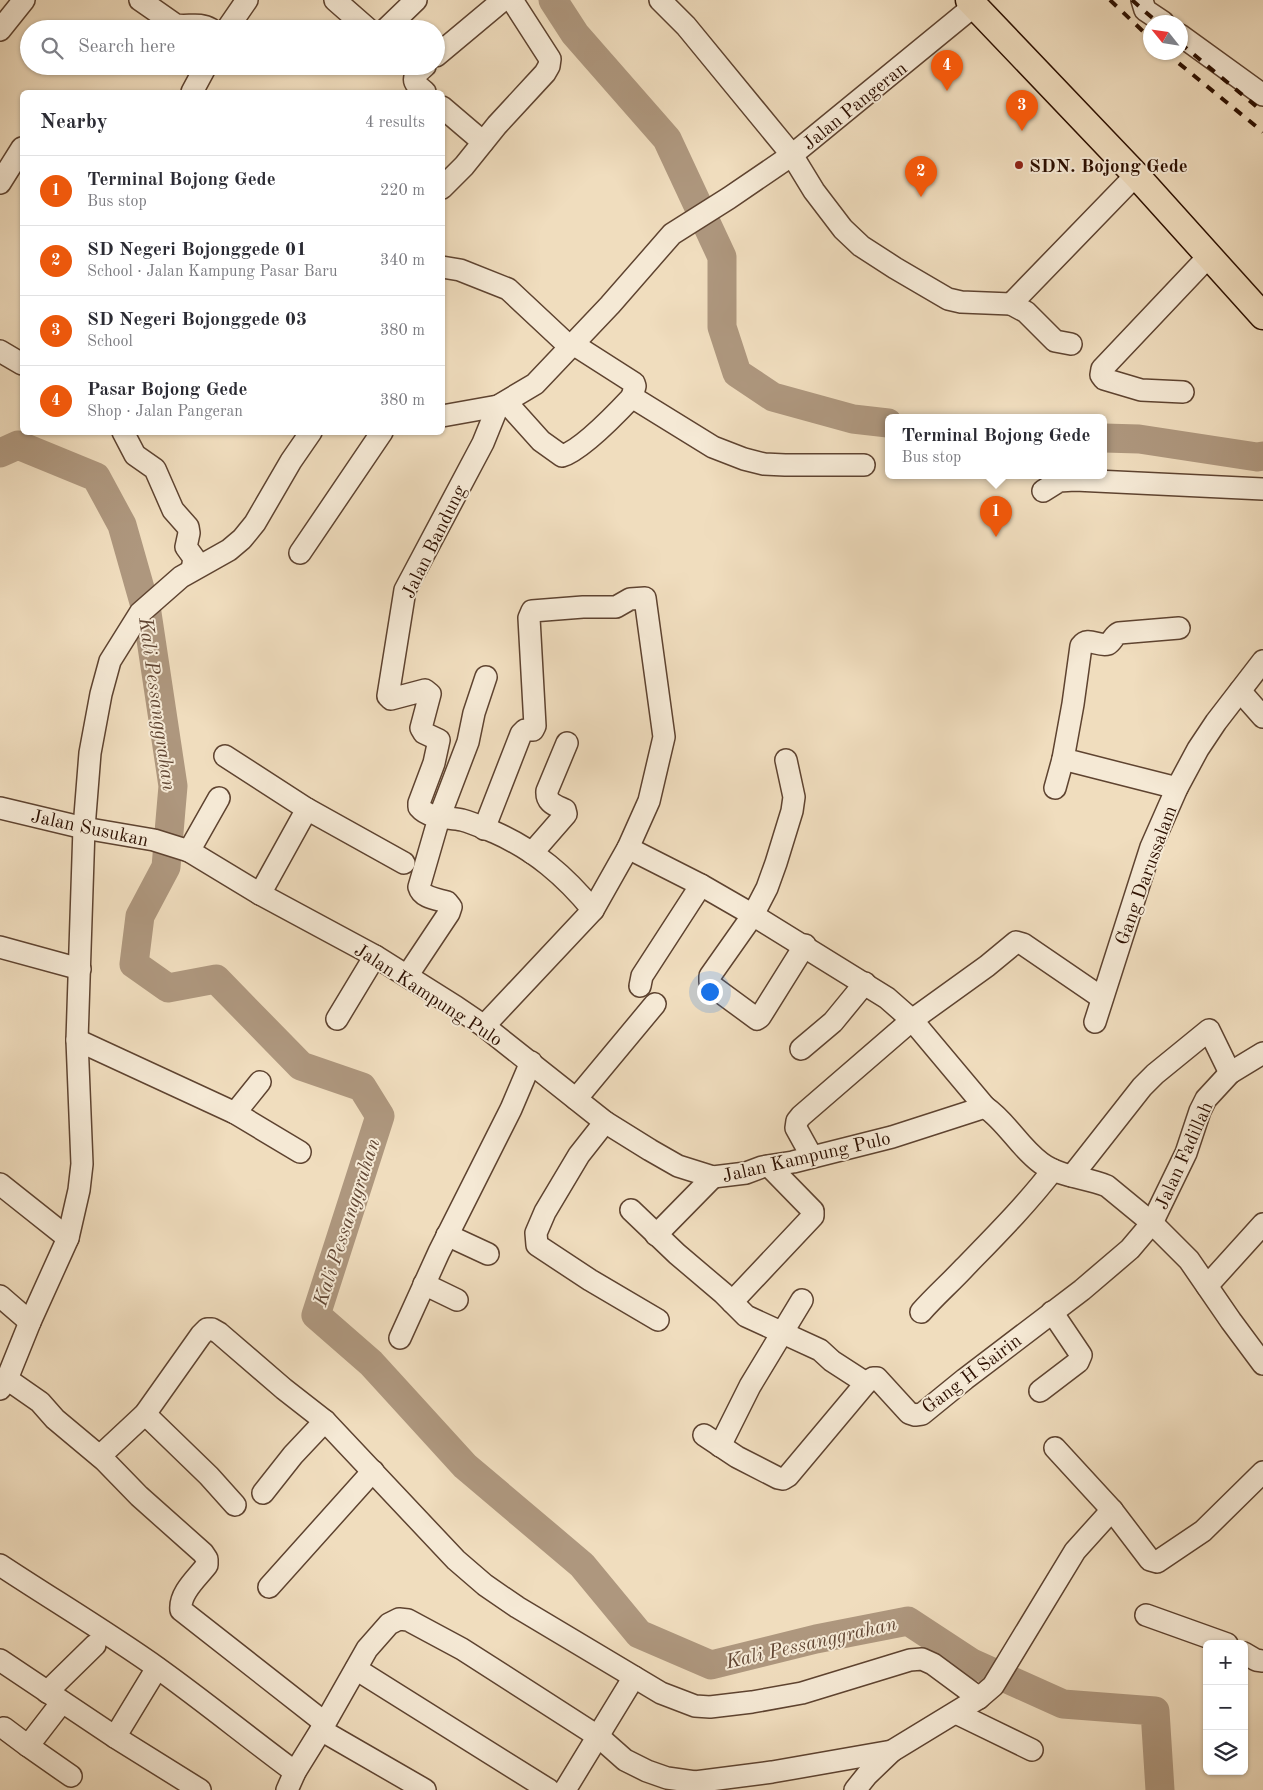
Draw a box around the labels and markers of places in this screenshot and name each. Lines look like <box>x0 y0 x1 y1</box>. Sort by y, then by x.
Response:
pin: 4 <box>931 50 963 91</box>
pin: 3 <box>1006 90 1038 131</box>
pin: 2 <box>905 156 937 197</box>
place label: SDN. Bojong Gede <box>1029 158 1188 177</box>
marker: SDN. Bojong Gede <box>1013 159 1025 171</box>
pin: 1 <box>980 496 1012 537</box>

